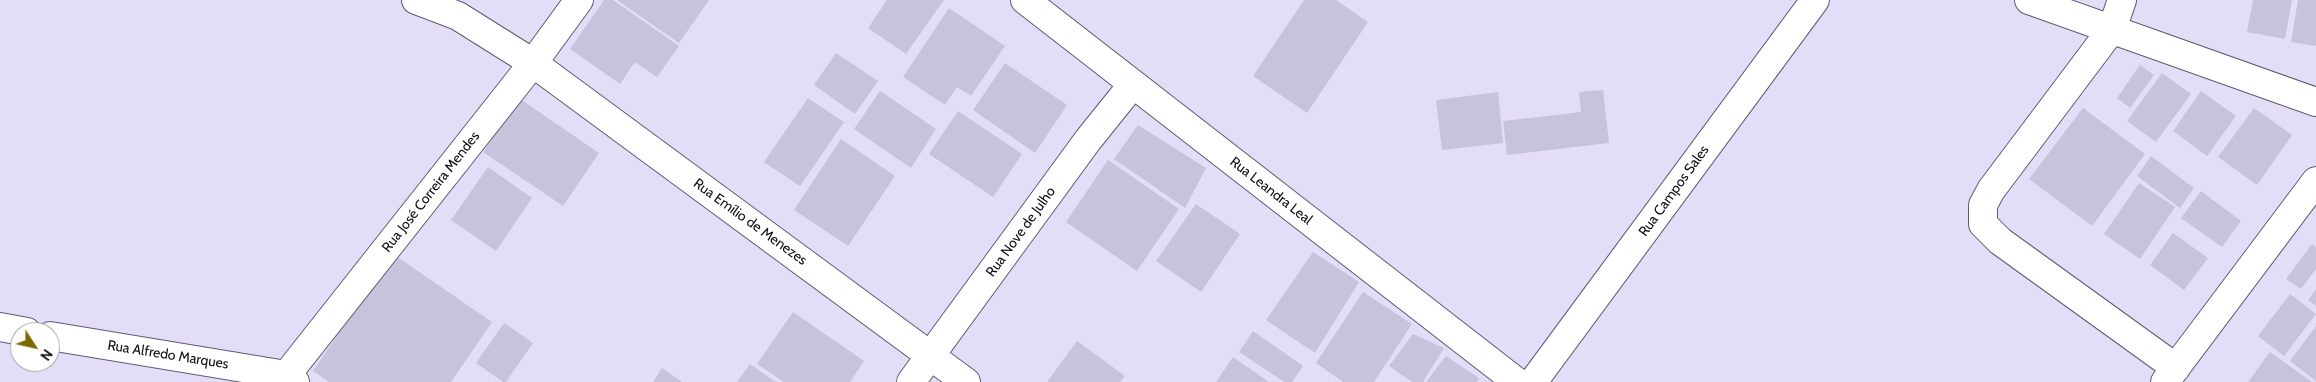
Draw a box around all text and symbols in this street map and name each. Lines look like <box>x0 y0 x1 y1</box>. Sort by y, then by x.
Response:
street label: Rua José Correira Mendes <box>379 128 483 256</box>
street label: Rua Campos Sales <box>1635 142 1713 240</box>
street label: Rua Leandra Leal <box>1226 154 1316 228</box>
street label: Rua Emílio de Menezes <box>690 175 810 269</box>
street label: Rua Nove de Julho <box>983 184 1059 280</box>
north arrow <box>10 322 60 372</box>
street label: Rua Alfredo Marques <box>106 337 230 373</box>
text: N <box>36 346 57 364</box>

